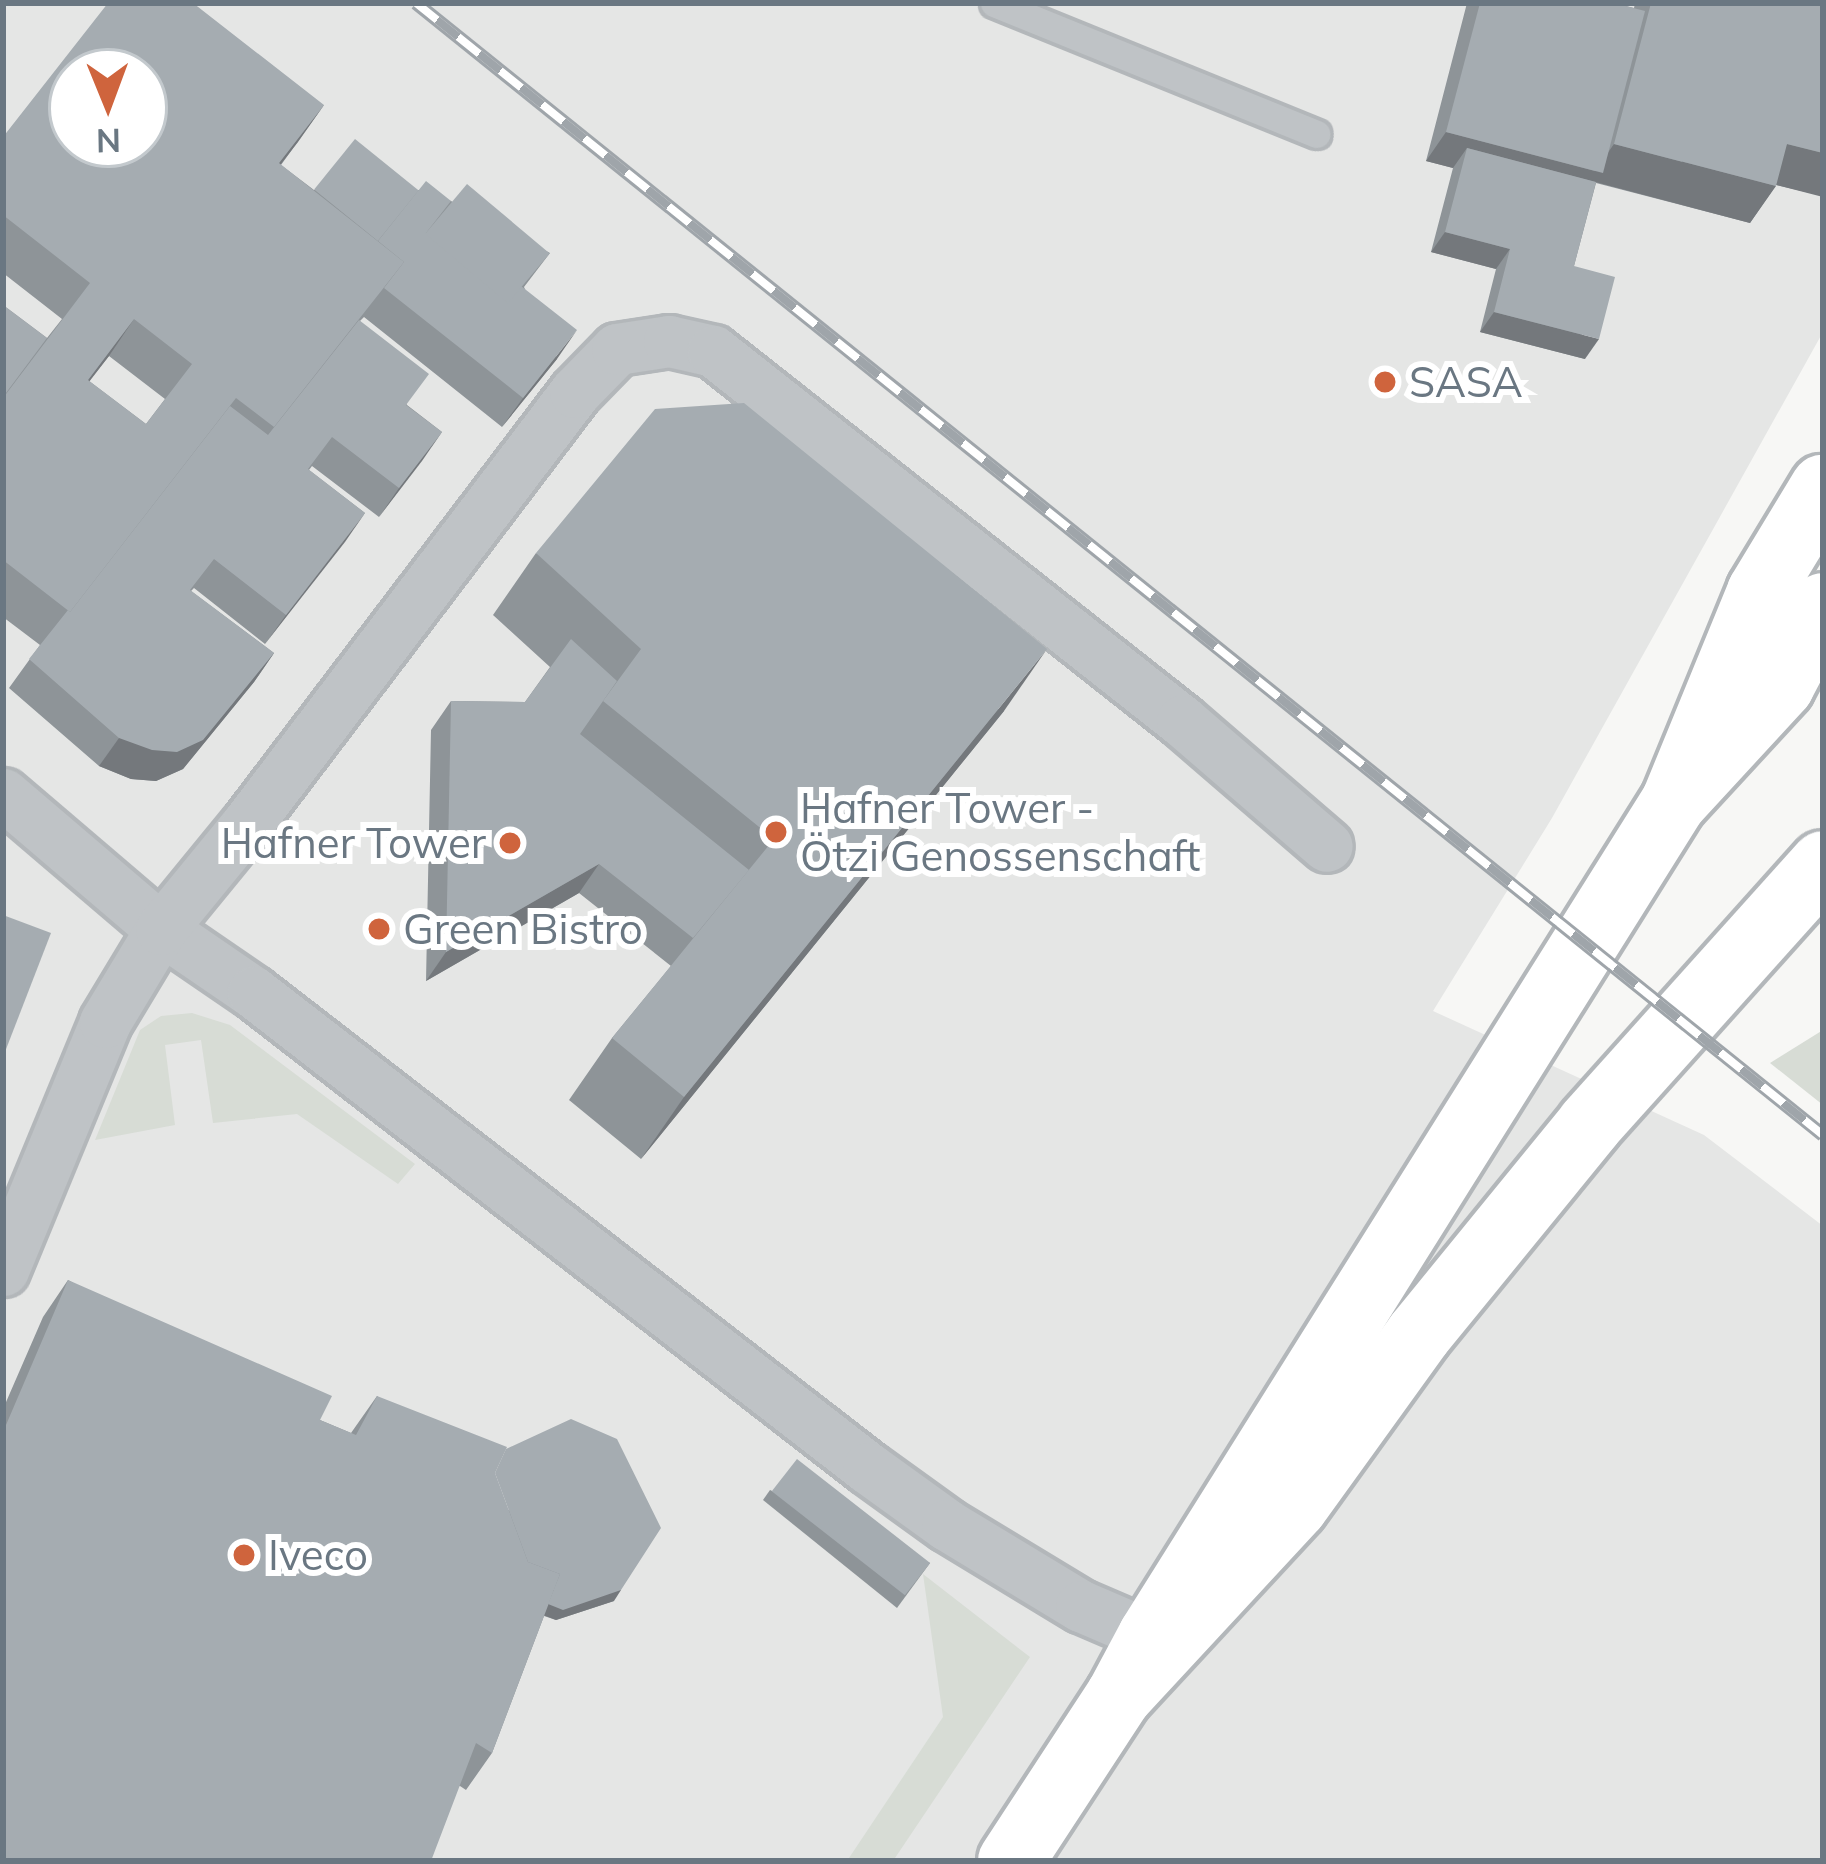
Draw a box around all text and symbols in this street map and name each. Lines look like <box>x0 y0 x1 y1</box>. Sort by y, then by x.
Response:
north arrow <box>48 48 168 168</box>
text: N <box>96 121 121 162</box>
place label: SASA <box>1409 357 1523 407</box>
marker: SASA <box>1372 369 1398 395</box>
place label: Hafner Tower - Ötzi Genossenschaft <box>800 783 1200 882</box>
place label: Hafner Tower <box>221 818 486 868</box>
marker: Hafner Tower - Ötzi Genossenschaft <box>763 819 789 845</box>
marker: Hafner Tower <box>497 830 523 856</box>
place label: Green Bistro <box>403 904 643 954</box>
marker: Green Bistro <box>366 916 392 942</box>
place label: Iveco <box>268 1530 368 1580</box>
marker: Iveco <box>231 1542 257 1568</box>

